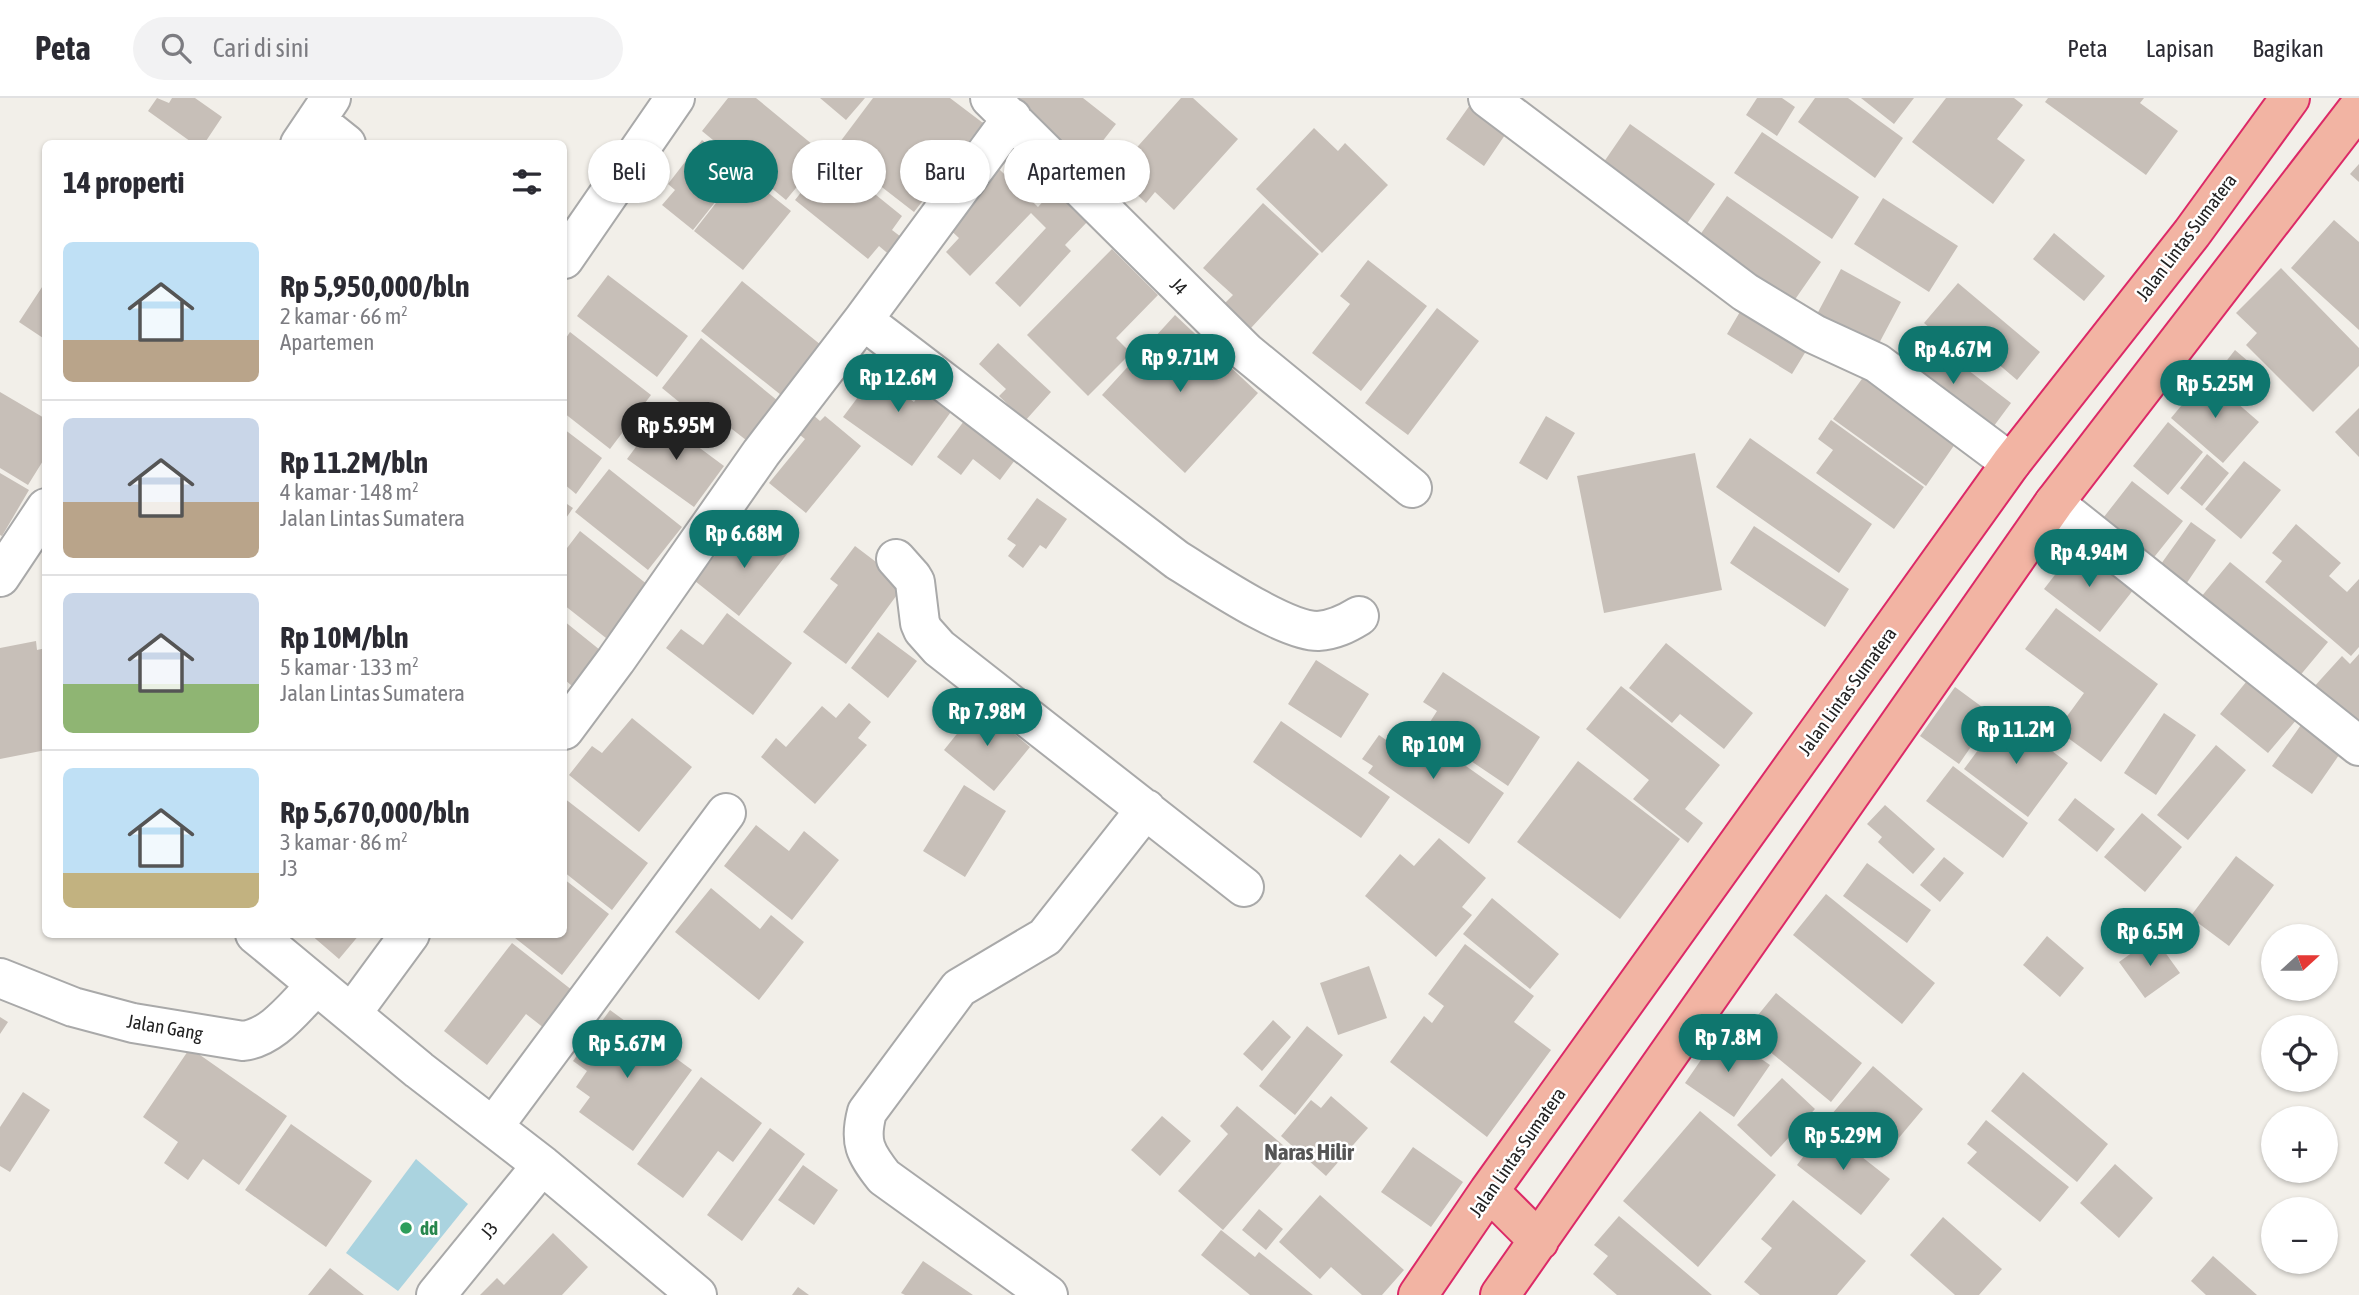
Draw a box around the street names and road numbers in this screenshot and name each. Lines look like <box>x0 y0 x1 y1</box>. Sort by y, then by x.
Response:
street label: Jalan Lintas Sumatera <box>2131 169 2241 305</box>
street label: J4 <box>1166 273 1192 299</box>
street label: Jalan Lintas Sumatera <box>1793 623 1901 759</box>
street label: Jalan Gang <box>125 1009 206 1045</box>
street label: Jalan Lintas Sumatera <box>1464 1083 1570 1221</box>
street label: J3 <box>476 1217 502 1243</box>

